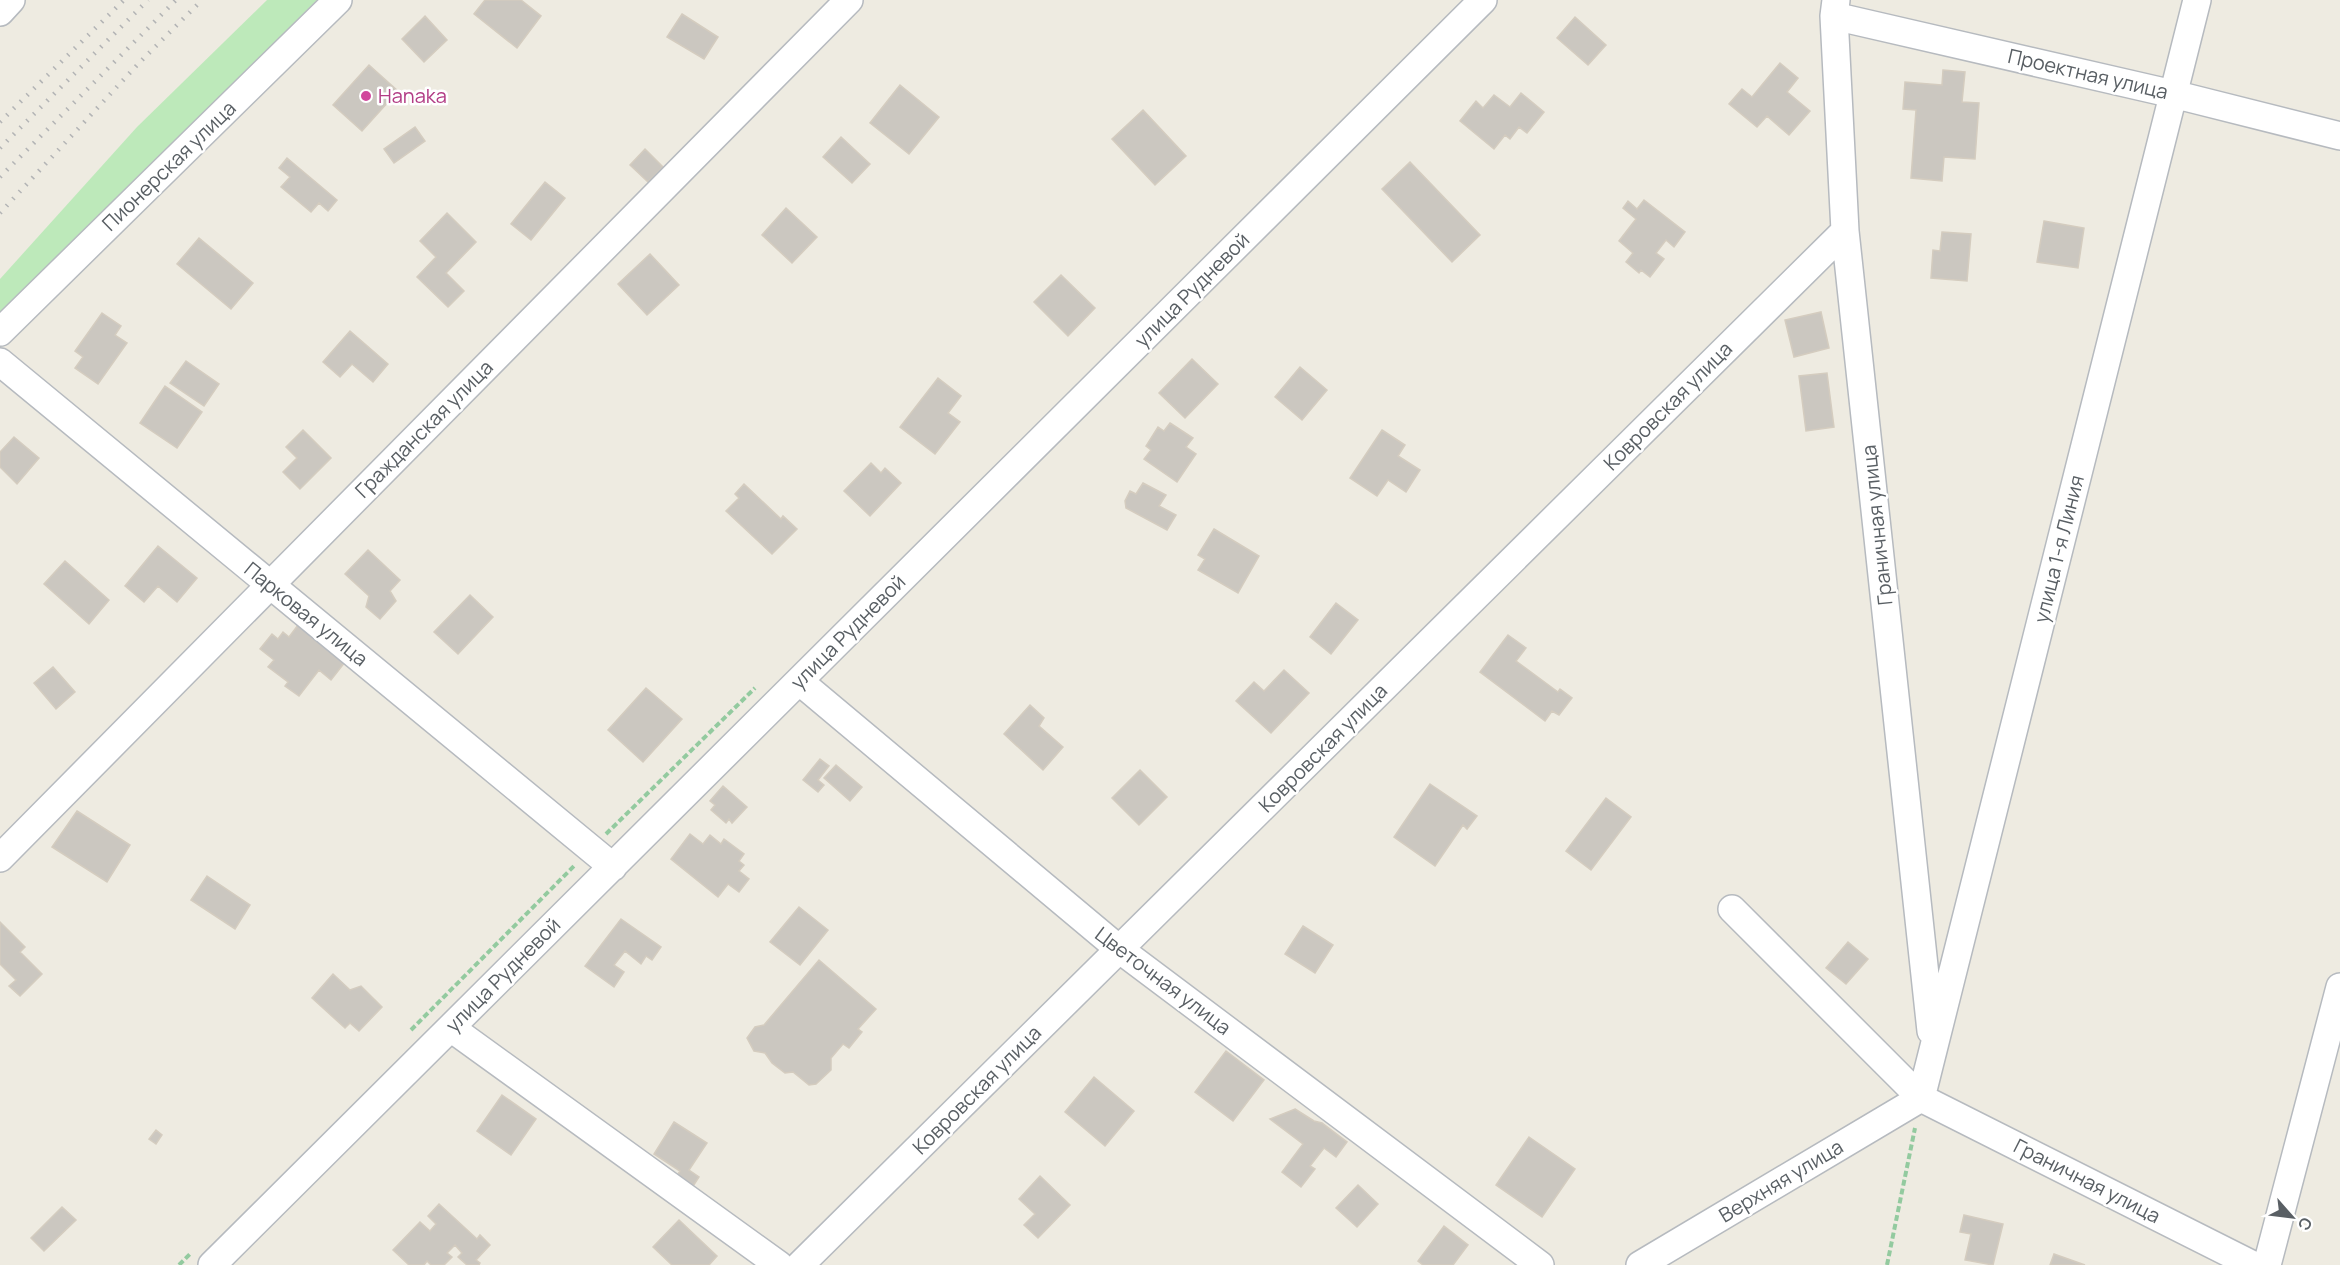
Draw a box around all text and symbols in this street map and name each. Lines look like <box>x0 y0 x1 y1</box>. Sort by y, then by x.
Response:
street label: Проектная улица <box>2005 42 2171 105</box>
place label: Hanaka <box>378 82 447 109</box>
marker: Hanaka <box>359 89 373 103</box>
street label: Пионерская улица <box>96 95 241 236</box>
street label: улица Рудневой <box>1128 226 1255 353</box>
street label: Ковровская улица <box>1597 335 1738 476</box>
street label: Гражданская улица <box>349 354 498 503</box>
street label: Граничная улица <box>1855 444 1898 607</box>
street label: улица 1-я Линия <box>2027 472 2090 626</box>
street label: Парковая улица <box>239 555 374 672</box>
street label: улица Рудневой <box>784 568 911 695</box>
street label: Ковровская улица <box>1252 677 1393 818</box>
street label: улица Рудневой <box>439 911 566 1038</box>
street label: Цветочная улица <box>1090 921 1237 1041</box>
street label: Ковровская улица <box>906 1019 1047 1160</box>
street label: Граничная улица <box>2009 1132 2165 1229</box>
street label: Верхняя улица <box>1714 1133 1848 1228</box>
north arrow <box>2262 1187 2322 1247</box>
text: С <box>2293 1214 2318 1235</box>

